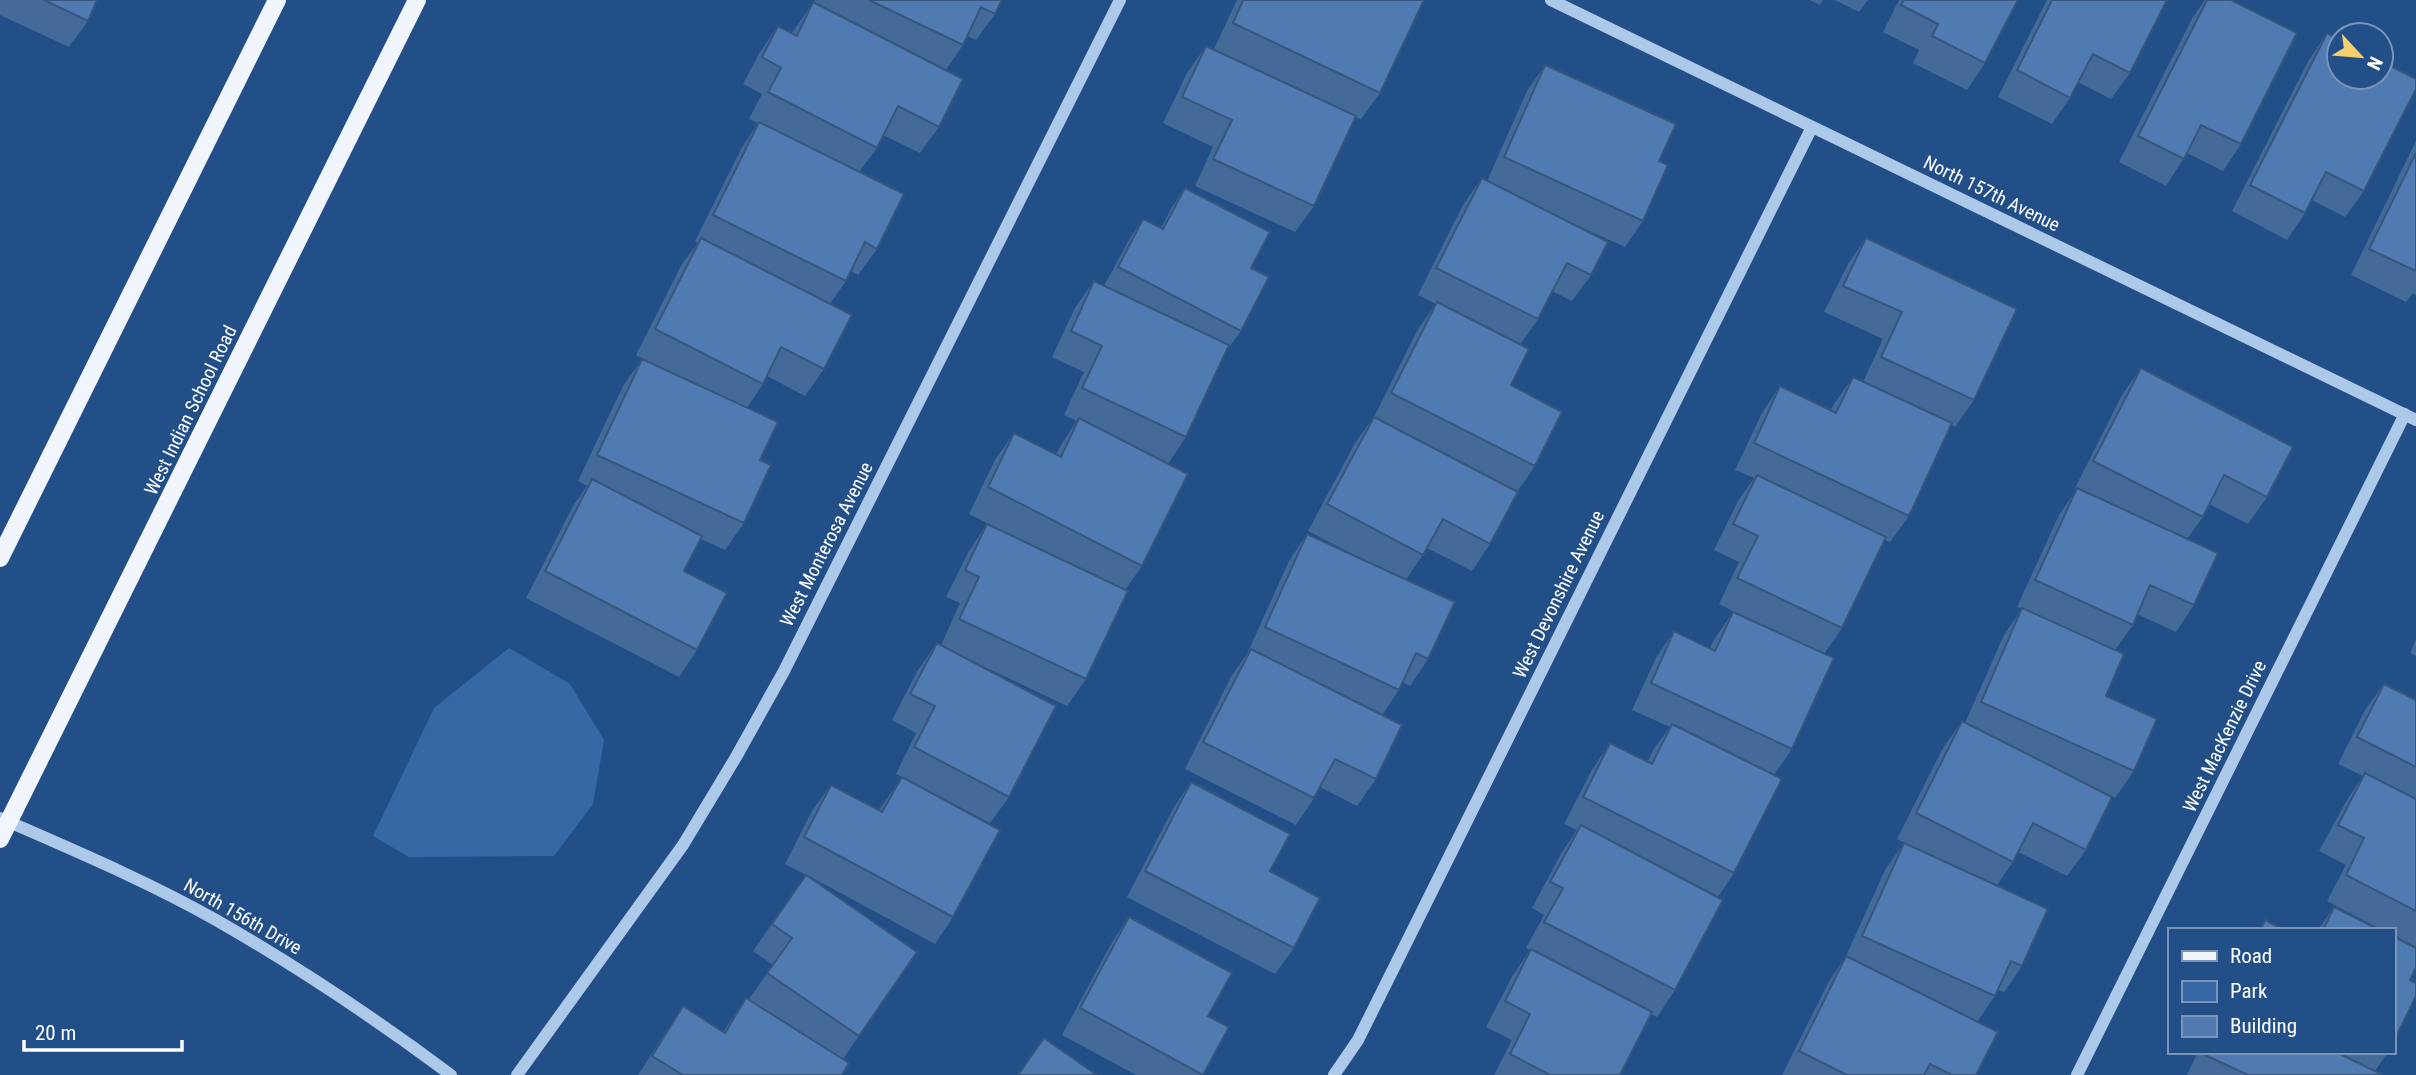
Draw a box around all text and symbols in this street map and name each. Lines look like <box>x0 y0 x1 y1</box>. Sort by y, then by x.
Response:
north arrow <box>2325 21 2395 91</box>
text: N <box>2362 53 2388 74</box>
street label: North 157th Avenue <box>1920 151 2064 236</box>
street label: West Indian School Road <box>139 322 242 499</box>
street label: West Monterosa Avenue <box>775 458 878 630</box>
street label: West Devonshire Avenue <box>1508 506 1609 682</box>
street label: West MacKenzie Drive <box>2178 656 2271 816</box>
street label: North 156th Drive <box>180 873 306 959</box>
legend <box>2168 928 2395 1054</box>
text: Road <box>2230 944 2272 968</box>
text: Park <box>2230 979 2268 1003</box>
scale bar <box>24 1009 182 1052</box>
text: Building <box>2230 1014 2297 1038</box>
text: 20 m <box>35 1021 76 1045</box>

